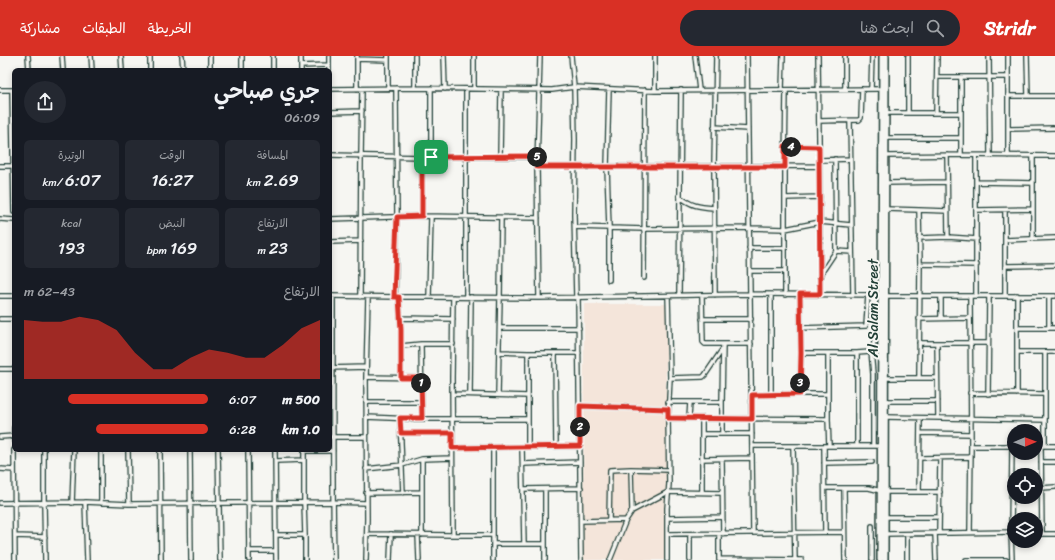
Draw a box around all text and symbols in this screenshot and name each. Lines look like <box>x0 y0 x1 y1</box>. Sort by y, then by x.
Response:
search box <box>680 10 960 46</box>
text: Stridr <box>984 12 1035 45</box>
text: ابحث هنا <box>860 15 914 41</box>
text: مشاركة <box>20 16 60 41</box>
text: الطبقات <box>82 16 126 41</box>
text: الخريطة <box>148 16 191 41</box>
icon: search <box>924 17 946 39</box>
text: جري صباحي <box>214 71 320 110</box>
button: share <box>24 81 66 123</box>
text: 06:09 <box>284 106 320 129</box>
pin: 4 <box>781 137 801 157</box>
text: 4 <box>788 137 794 156</box>
pin <box>414 140 448 174</box>
text: الوتيرة <box>58 146 85 165</box>
text: الوقت <box>159 146 185 165</box>
text: المسافة <box>257 146 288 165</box>
icon: arrive <box>420 146 442 168</box>
pin: 5 <box>527 147 547 167</box>
text: 5 <box>534 147 540 166</box>
text: 6:07 <box>65 165 100 195</box>
text: 16:27 <box>151 165 193 195</box>
text: 2.69 <box>264 165 299 195</box>
text: /km <box>42 173 65 192</box>
text: km <box>247 173 264 192</box>
text: kcal <box>61 214 81 233</box>
text: النبض <box>159 214 185 233</box>
text: الارتفاع <box>257 214 288 233</box>
text: 193 <box>58 233 85 263</box>
text: 169 <box>170 233 197 263</box>
text: 23 <box>269 233 288 263</box>
text: bpm <box>147 241 170 260</box>
text: m <box>257 241 269 260</box>
street label: Al Salam Street <box>861 258 886 358</box>
text: 43–62 m <box>24 280 75 303</box>
text: الارتفاع <box>284 280 320 303</box>
pin: 1 <box>411 373 431 393</box>
text: 1 <box>419 373 423 392</box>
pin: 3 <box>790 373 810 393</box>
text: 3 <box>797 373 803 392</box>
text: 6:07 <box>229 388 256 411</box>
text: 500 m <box>282 388 320 411</box>
pin: 2 <box>570 417 590 437</box>
text: 2 <box>577 417 583 436</box>
text: 6:28 <box>229 418 256 441</box>
text: 1.0 km <box>282 418 320 441</box>
north arrow <box>1007 424 1043 460</box>
map controls <box>1007 424 1043 548</box>
button: locate <box>1007 468 1043 504</box>
button: layers <box>1007 512 1043 548</box>

